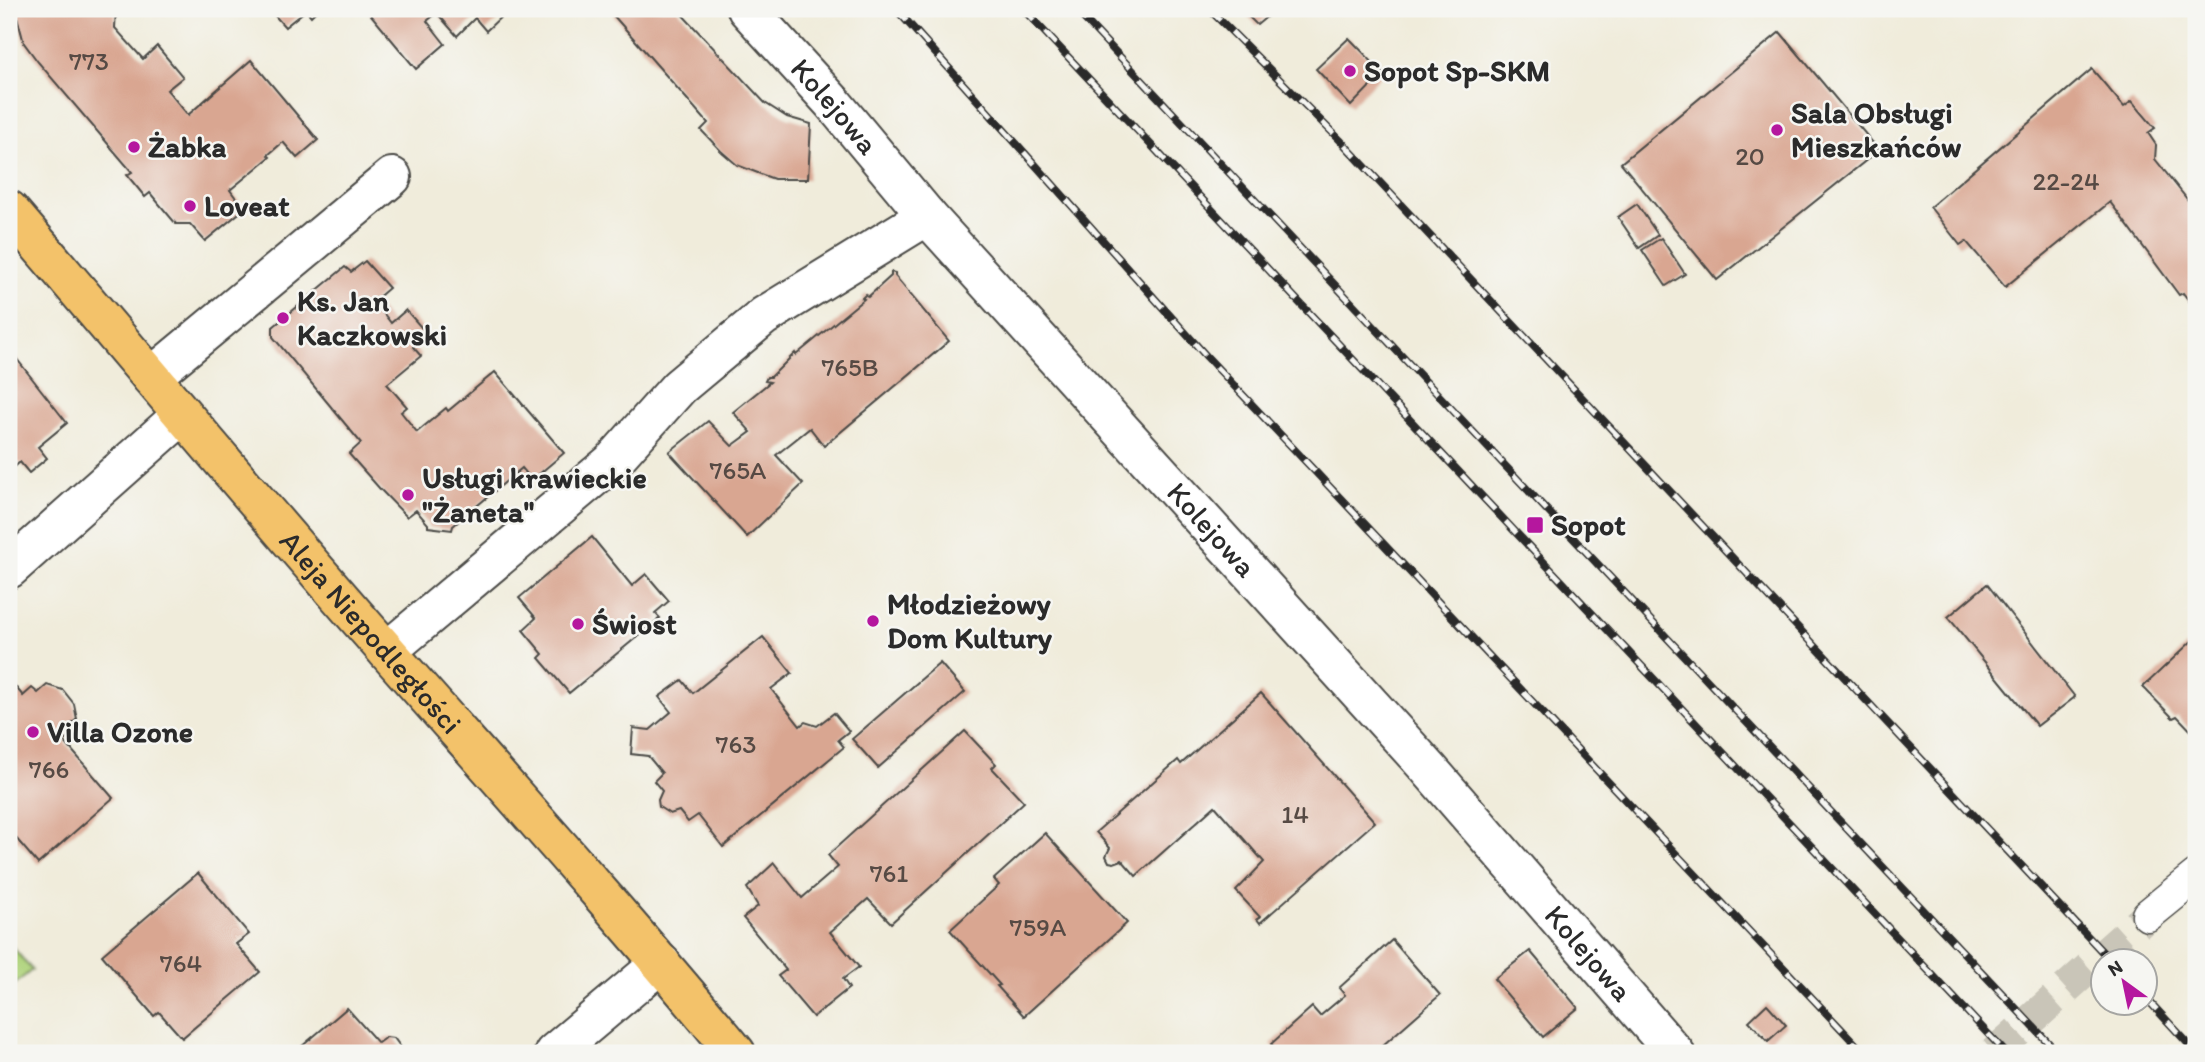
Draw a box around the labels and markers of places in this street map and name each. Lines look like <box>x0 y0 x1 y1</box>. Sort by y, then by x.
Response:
place label: Sopot Sp-SKM <box>1364 52 1550 89</box>
marker: Sopot Sp-SKM <box>1342 63 1358 79</box>
place label: Sala Obsługi Mieszkańców <box>1791 94 1962 165</box>
marker: Sala Obsługi Mieszkańców <box>1769 122 1785 138</box>
place label: Żabka <box>148 128 227 165</box>
marker: Żabka <box>126 139 142 155</box>
place label: Loveat <box>204 187 290 224</box>
marker: Loveat <box>182 198 198 214</box>
place label: Ks. Jan Kaczkowski <box>297 282 447 353</box>
marker: Ks. Jan Kaczkowski <box>275 310 291 326</box>
place label: Usługi krawieckie "Żaneta" <box>422 459 647 530</box>
marker: Usługi krawieckie "Żaneta" <box>400 487 416 503</box>
place label: Sopot <box>1551 506 1626 543</box>
marker: Sopot <box>1525 515 1545 535</box>
place label: Młodzieżowy Dom Kultury <box>887 585 1053 656</box>
place label: Świost <box>592 605 677 642</box>
marker: Młodzieżowy Dom Kultury <box>865 613 881 629</box>
marker: Świost <box>570 616 586 632</box>
place label: Villa Ozone <box>47 713 193 750</box>
marker: Villa Ozone <box>25 724 41 740</box>

